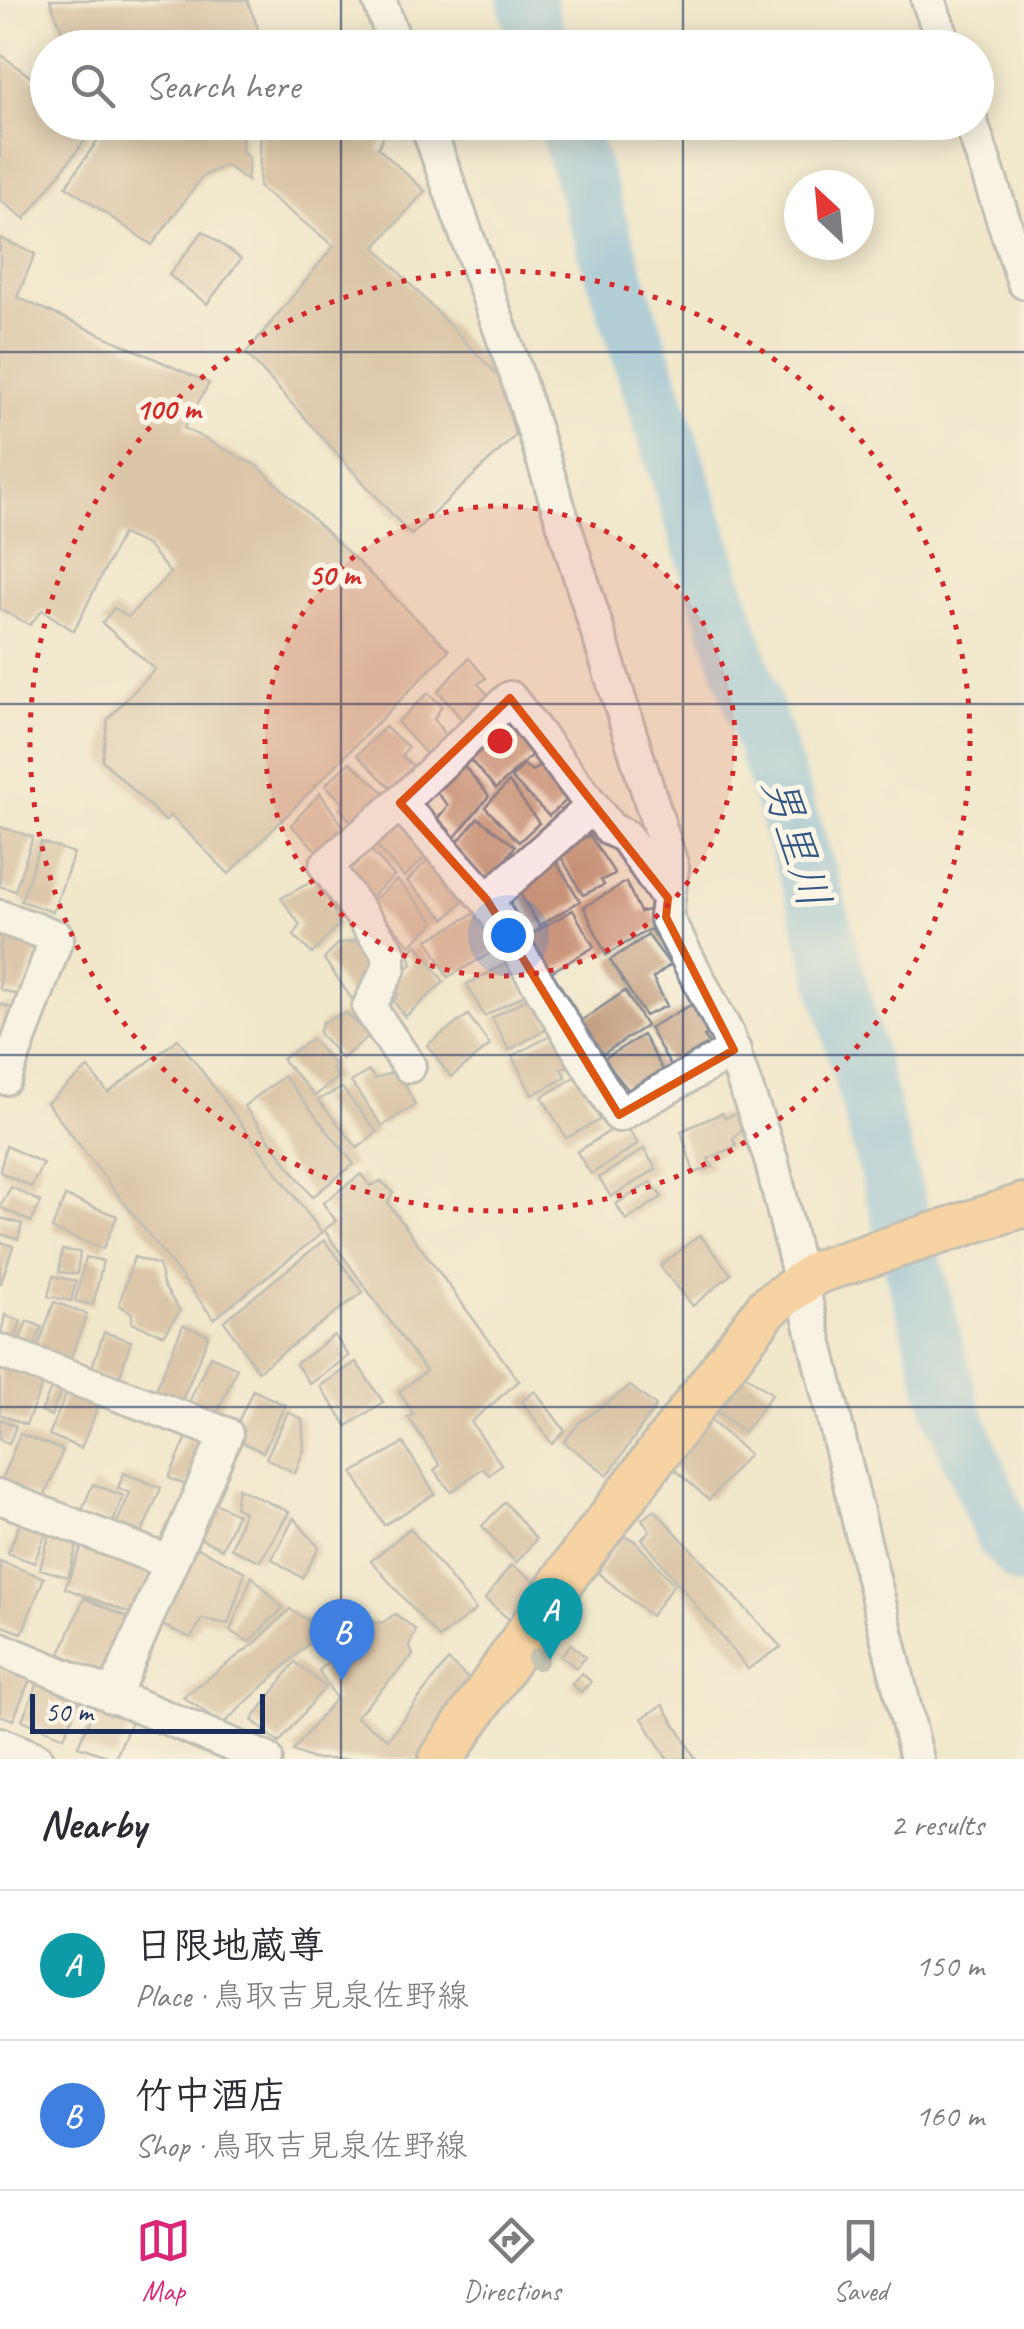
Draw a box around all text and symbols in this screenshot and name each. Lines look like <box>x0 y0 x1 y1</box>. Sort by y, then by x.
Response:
search box <box>30 30 994 140</box>
icon: search <box>65 58 120 113</box>
text: Search here <box>145 62 300 109</box>
north arrow <box>784 170 874 260</box>
text: 100 m <box>136 390 203 428</box>
text: 50 m <box>309 556 362 594</box>
centre of rings <box>482 723 518 759</box>
water label: 男里川 <box>749 769 843 915</box>
your location <box>483 910 534 961</box>
pin: A <box>518 1578 582 1660</box>
pin: B <box>310 1598 374 1681</box>
scale bar <box>30 1689 265 1734</box>
text: 50 m <box>45 1694 93 1729</box>
text: Nearby <box>40 1798 146 1851</box>
text: 2 results <box>890 1804 984 1845</box>
text: 日限地蔵尊 <box>135 1922 325 1969</box>
text: A <box>64 1945 81 1986</box>
text: 150 m <box>915 1945 984 1986</box>
text: Place · 鳥取吉見泉佐野線 <box>135 1975 469 2016</box>
text: 竹中酒店 <box>135 2072 287 2119</box>
text: B <box>64 2095 81 2136</box>
text: 160 m <box>915 2095 984 2136</box>
text: Shop · 鳥取吉見泉佐野線 <box>135 2125 467 2166</box>
tab: Map <box>136 2213 191 2308</box>
tab: Directions <box>463 2213 561 2308</box>
tab: Saved <box>833 2213 888 2308</box>

